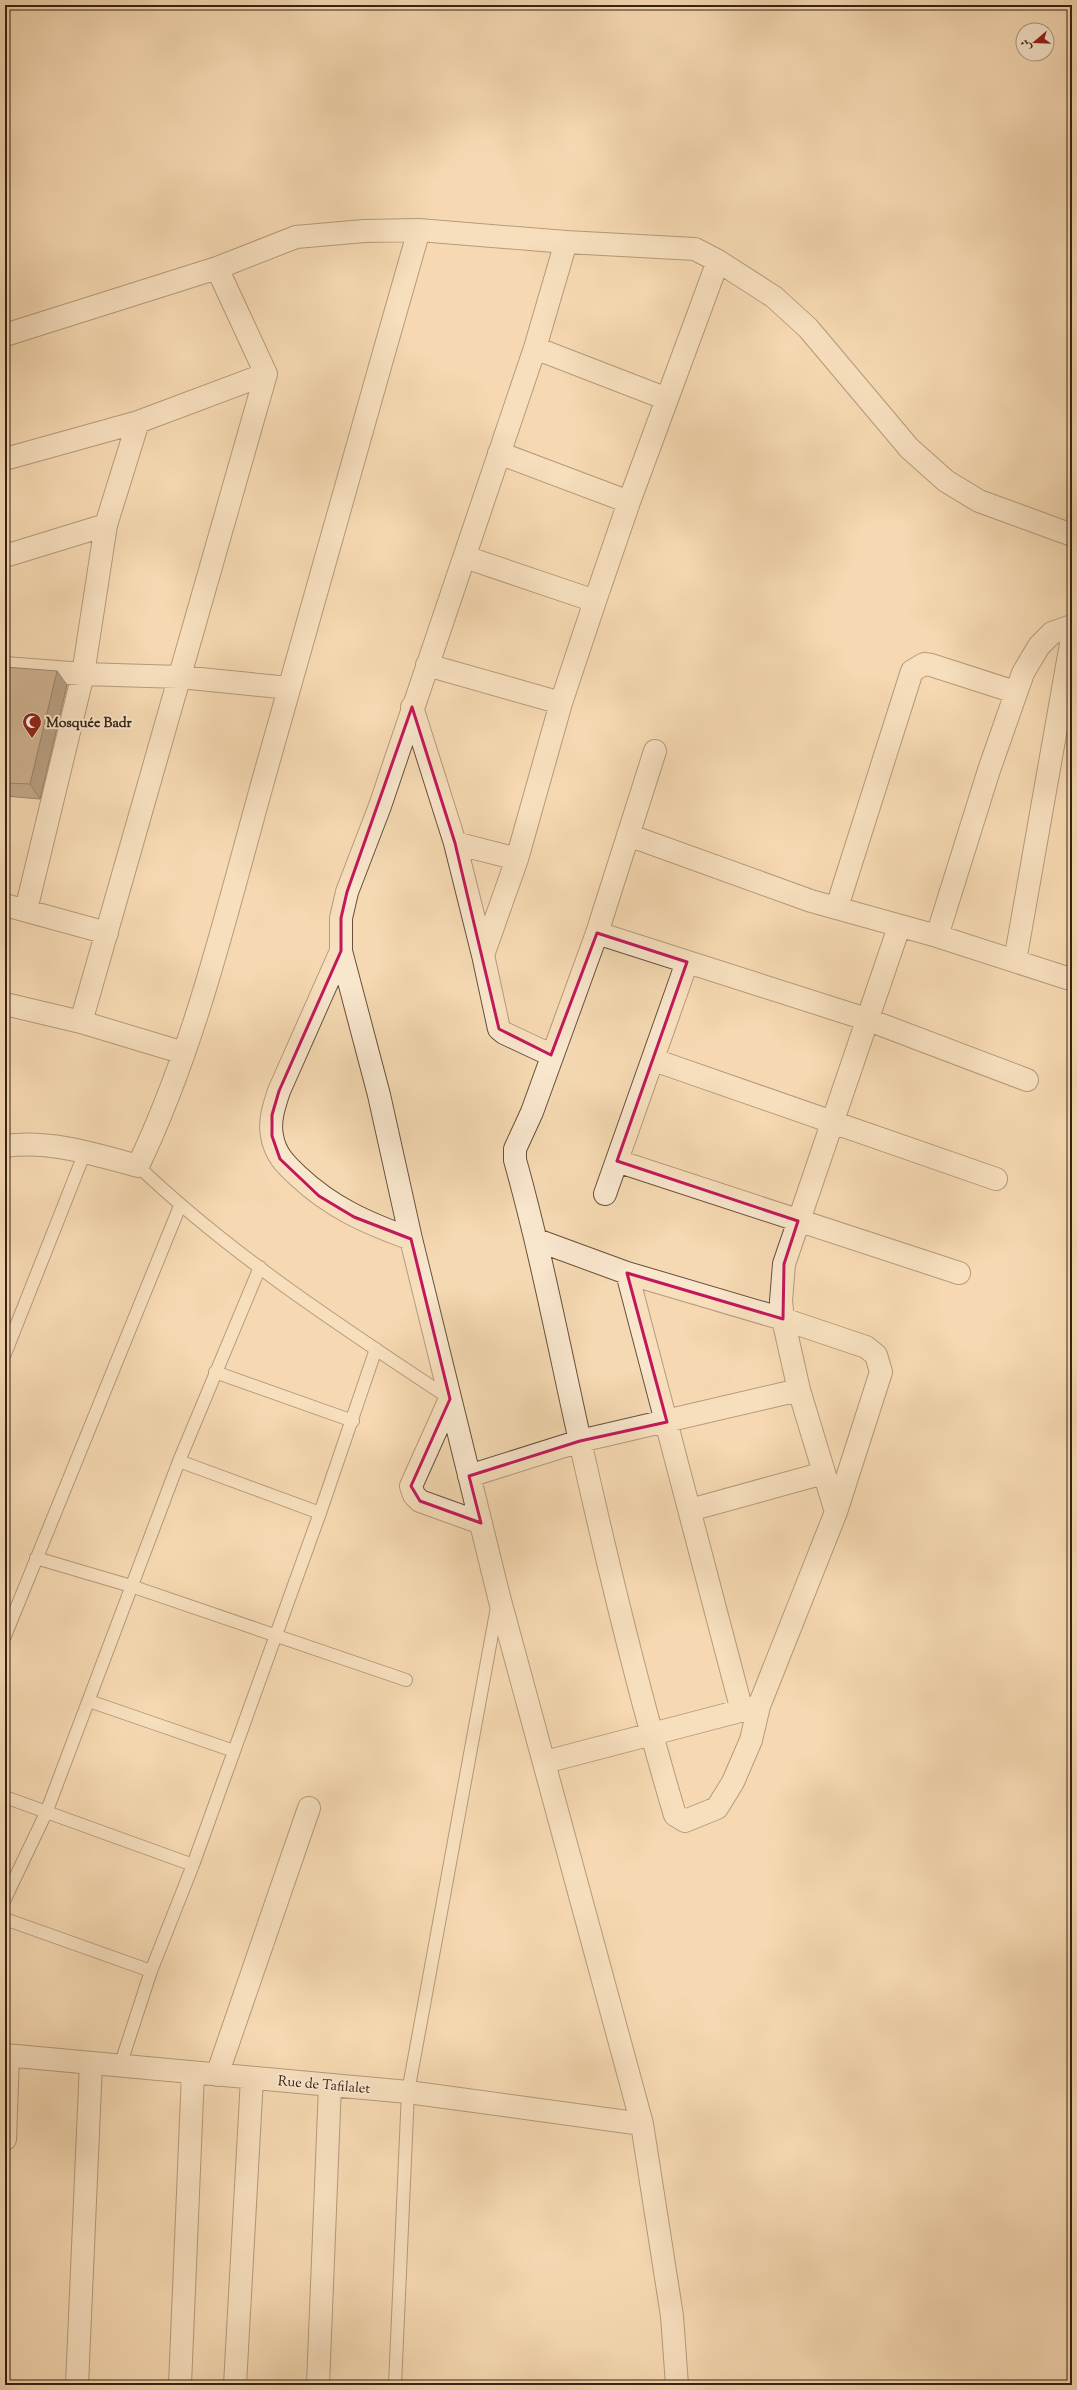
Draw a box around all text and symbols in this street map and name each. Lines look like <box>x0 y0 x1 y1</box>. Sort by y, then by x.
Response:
north arrow <box>1015 22 1055 62</box>
text: ش <box>1017 37 1036 53</box>
mosque icon: Mosquée Badr <box>21 711 43 739</box>
place label: Mosquée Badr <box>46 714 132 734</box>
street label: Rue de Tafilalet <box>277 2072 371 2100</box>

